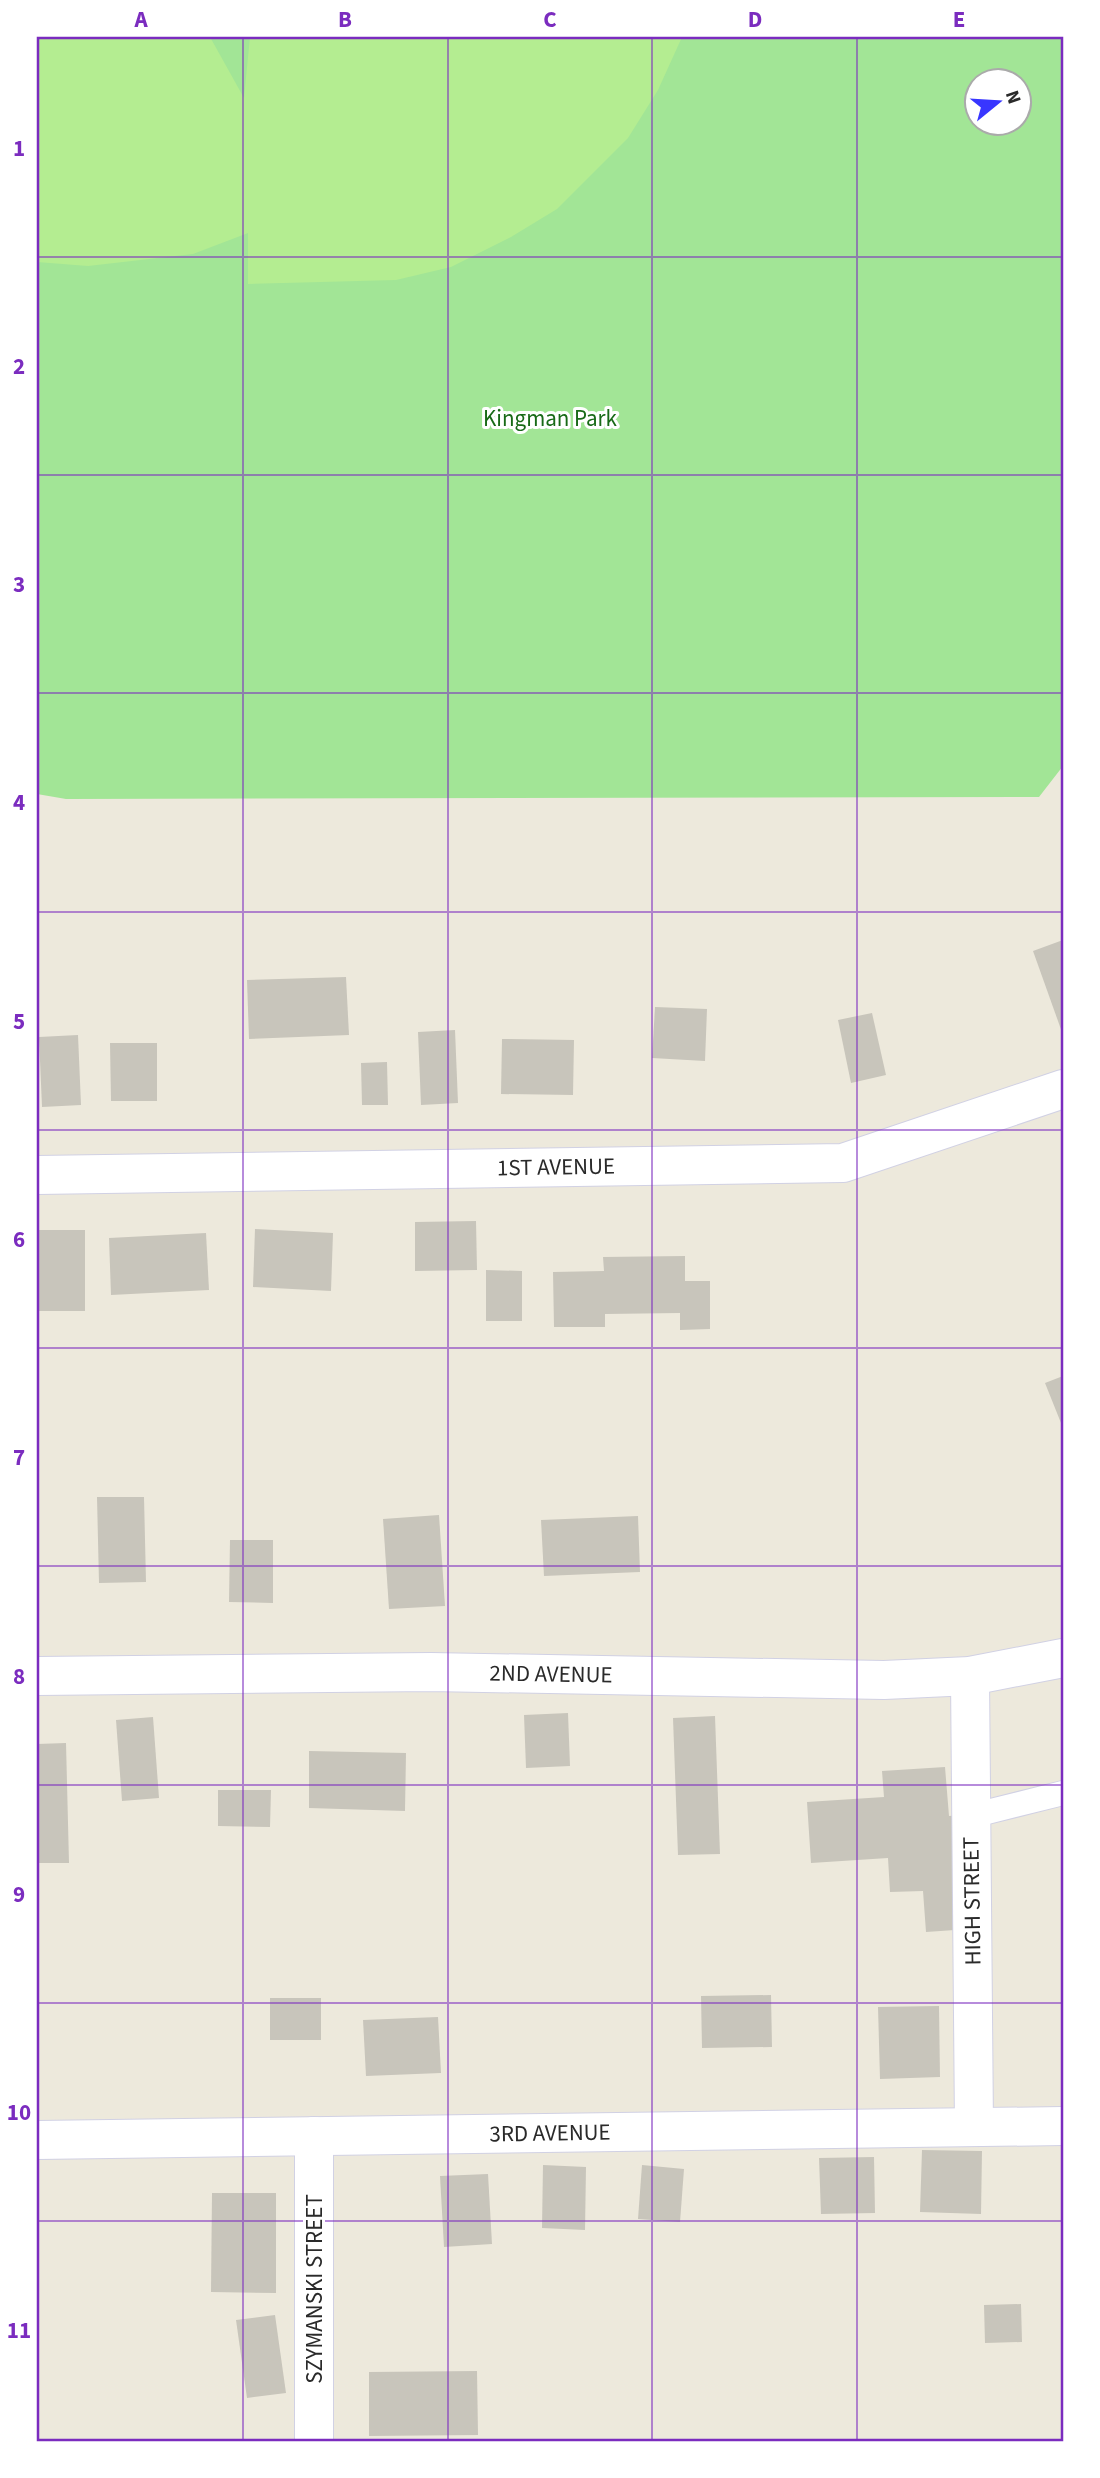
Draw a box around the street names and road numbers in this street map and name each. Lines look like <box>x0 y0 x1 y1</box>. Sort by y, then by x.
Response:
street label: 1ST AVENUE <box>497 1149 615 1185</box>
street label: 2ND AVENUE <box>489 1656 613 1692</box>
street label: HIGH STREET <box>954 1836 990 1966</box>
street label: 3RD AVENUE <box>489 2115 611 2151</box>
street label: SZYMANSKI STREET <box>298 2194 331 2384</box>

